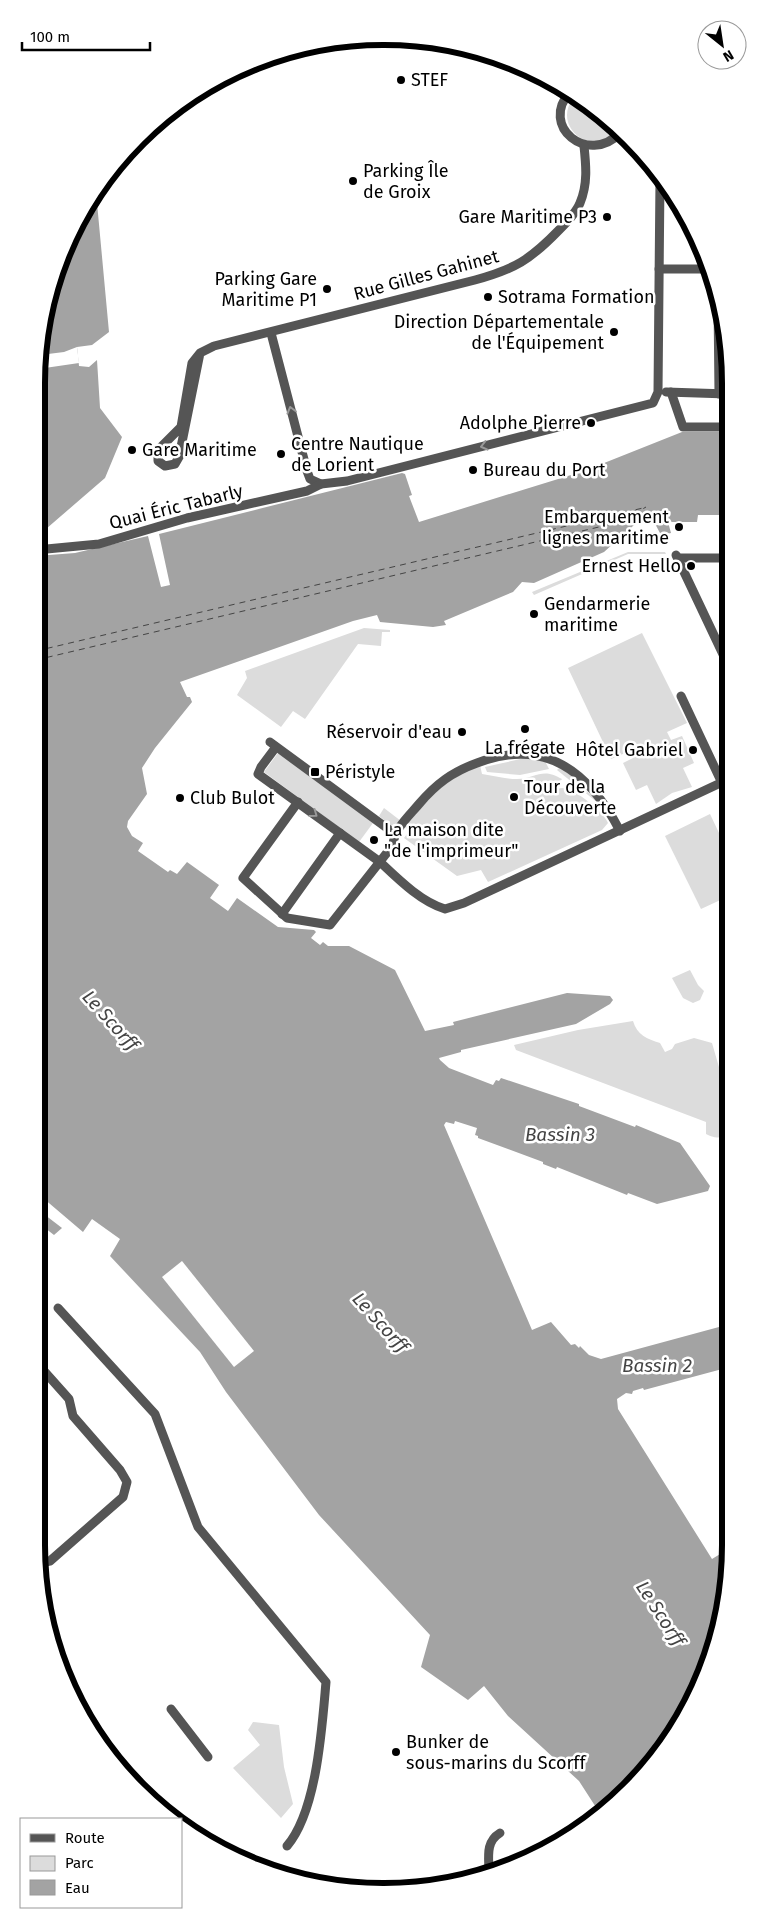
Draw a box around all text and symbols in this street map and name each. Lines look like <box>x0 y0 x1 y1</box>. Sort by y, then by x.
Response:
scale bar <box>22 20 150 52</box>
north arrow <box>697 20 747 70</box>
text: 100 m <box>30 28 70 46</box>
text: N <box>720 46 737 66</box>
place label: STEF <box>411 69 448 91</box>
marker: STEF <box>395 74 407 86</box>
place label: Parking Île de Groix <box>363 160 448 203</box>
marker: Parking Île de Groix <box>347 175 359 187</box>
place label: Gare Maritime P3 <box>458 206 597 228</box>
marker: Gare Maritime P3 <box>601 211 613 223</box>
street label: Rue Gilles Gahinet <box>351 245 502 305</box>
place label: Parking Gare Maritime P1 <box>214 268 317 311</box>
marker: Parking Gare Maritime P1 <box>321 283 333 295</box>
place label: Sotrama Formation <box>498 286 654 308</box>
marker: Sotrama Formation <box>482 291 494 303</box>
place label: Direction Départementale de l'Équipement <box>394 311 604 354</box>
marker: Direction Départementale de l'Équipement <box>608 326 620 338</box>
one-way arrow <box>286 406 297 414</box>
place label: Adolphe Pierre <box>460 412 581 434</box>
marker: Adolphe Pierre <box>585 417 597 429</box>
place label: Centre Nautique de Lorient <box>291 433 424 476</box>
place label: Gare Maritime <box>142 439 257 461</box>
one-way arrow <box>480 440 489 451</box>
marker: Gare Maritime <box>126 444 138 456</box>
marker: Centre Nautique de Lorient <box>275 448 287 460</box>
place label: Bureau du Port <box>483 459 606 481</box>
marker: Bureau du Port <box>467 464 479 476</box>
street label: Quai Éric Tabarly <box>107 479 245 534</box>
place label: Embarquement lignes maritime <box>542 506 669 549</box>
marker: Embarquement lignes maritime <box>673 521 685 533</box>
place label: Ernest Hello <box>582 555 681 577</box>
marker: Ernest Hello <box>685 560 697 572</box>
place label: Gendarmerie maritime <box>544 593 650 636</box>
marker: Gendarmerie maritime <box>528 608 540 620</box>
place label: Réservoir d'eau <box>326 721 452 743</box>
marker: La frégate <box>519 723 531 735</box>
marker: Réservoir d'eau <box>456 726 468 738</box>
place label: La frégate <box>485 737 565 759</box>
place label: Hôtel Gabriel <box>575 739 683 761</box>
marker: Hôtel Gabriel <box>687 744 699 756</box>
place label: Péristyle <box>325 761 395 783</box>
marker: Péristyle <box>309 766 321 778</box>
place label: Tour de la Découverte <box>524 776 616 819</box>
place label: Club Bulot <box>190 787 275 809</box>
marker: Tour de la Découverte <box>508 791 520 803</box>
marker: Club Bulot <box>174 792 186 804</box>
one-way arrow <box>308 808 318 817</box>
place label: La maison dite "de l'imprimeur" <box>384 819 518 862</box>
marker: La maison dite "de l'imprimeur" <box>368 834 380 846</box>
water label: Le Scorff <box>78 985 145 1057</box>
water label: Bassin 3 <box>525 1123 595 1146</box>
water label: Le Scorff <box>348 1287 415 1359</box>
water label: Bassin 2 <box>622 1354 692 1377</box>
water label: Le Scorff <box>631 1576 692 1653</box>
place label: Bunker de sous-marins du Scorff <box>406 1731 587 1774</box>
marker: Bunker de sous-marins du Scorff <box>390 1746 402 1758</box>
legend <box>20 1818 182 1908</box>
text: Route <box>65 1829 105 1847</box>
text: Parc <box>65 1854 94 1872</box>
text: Eau <box>65 1879 90 1897</box>

